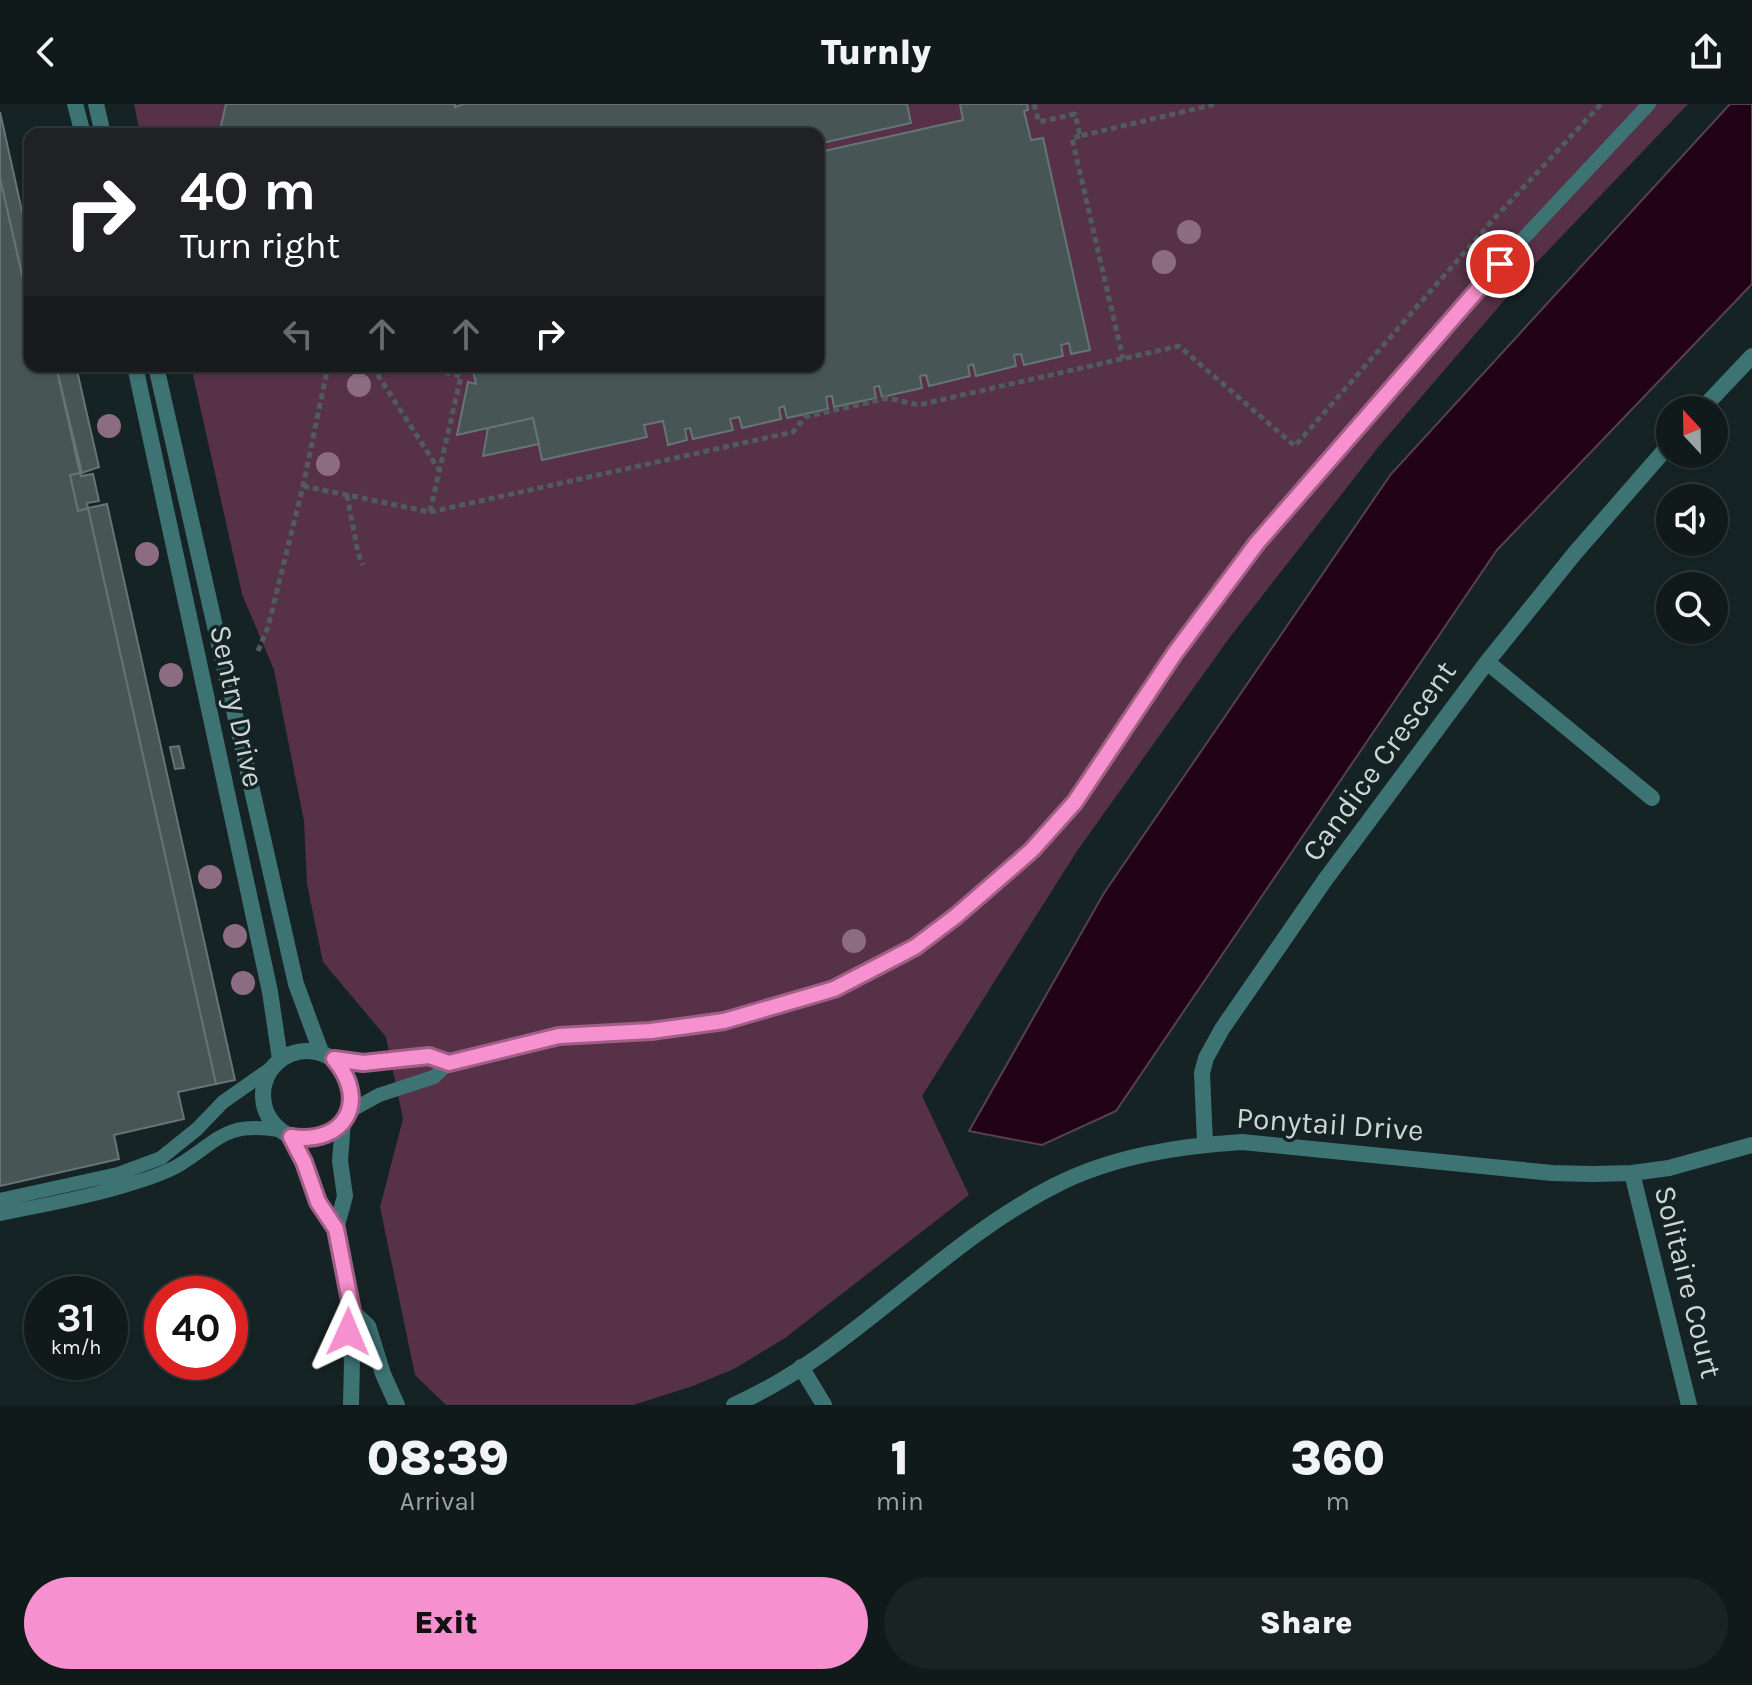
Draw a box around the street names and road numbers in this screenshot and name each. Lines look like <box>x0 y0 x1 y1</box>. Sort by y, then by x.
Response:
street label: Sentry Drive <box>202 622 272 790</box>
street label: Candice Crescent <box>1294 654 1464 868</box>
street label: Ponytail Drive <box>1235 1100 1425 1148</box>
street label: Solitaire Court <box>1647 1182 1729 1382</box>

